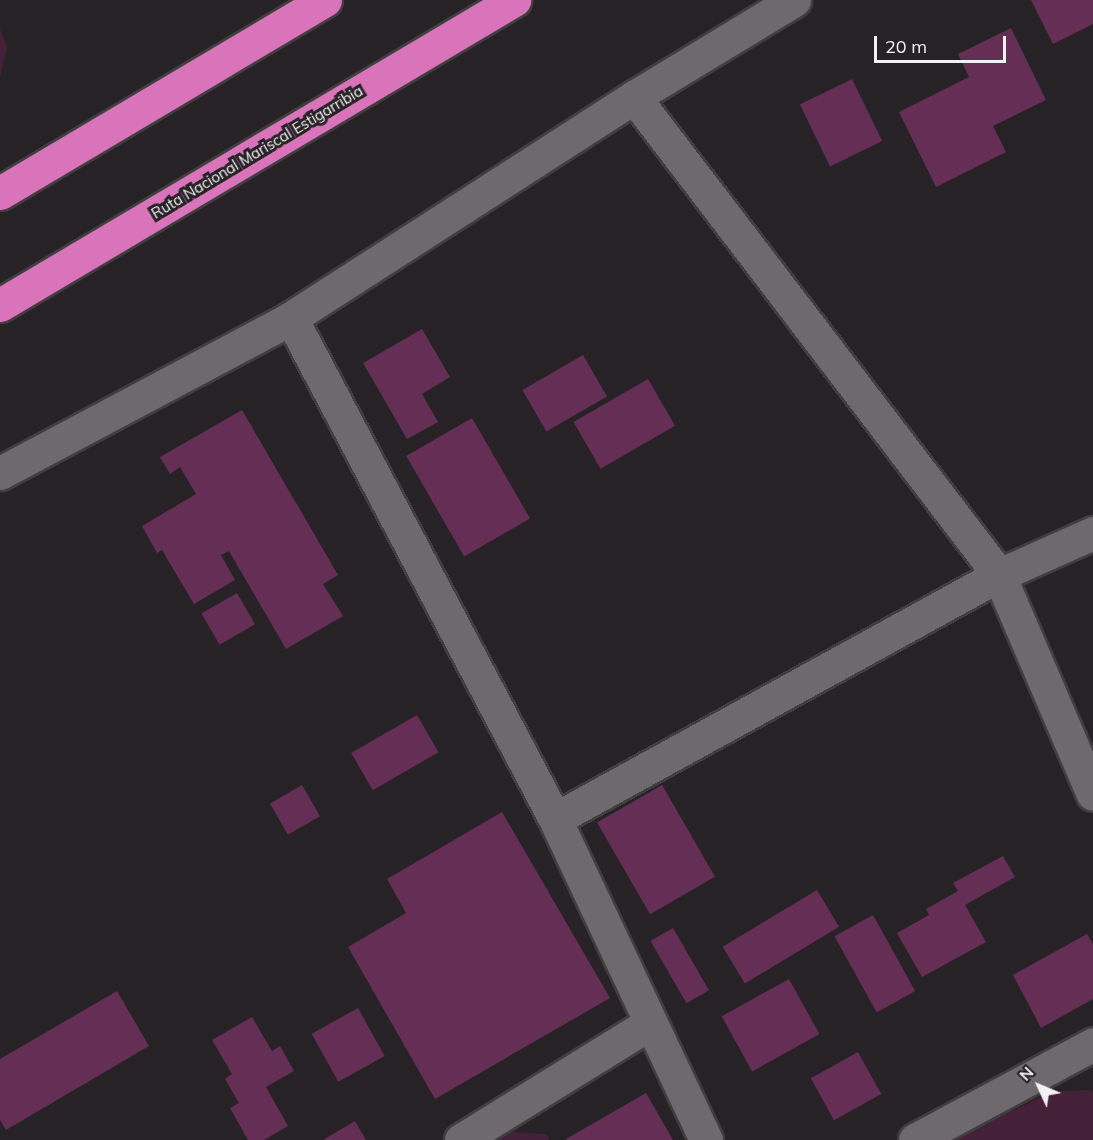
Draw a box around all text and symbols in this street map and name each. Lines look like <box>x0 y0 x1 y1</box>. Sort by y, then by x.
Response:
scale bar <box>877 24 1009 62</box>
text: 20 m <box>885 35 927 58</box>
street label: Ruta Nacional Mariscal Estigarribia <box>148 82 366 222</box>
north arrow <box>1009 1056 1069 1116</box>
text: N <box>1015 1062 1037 1085</box>

